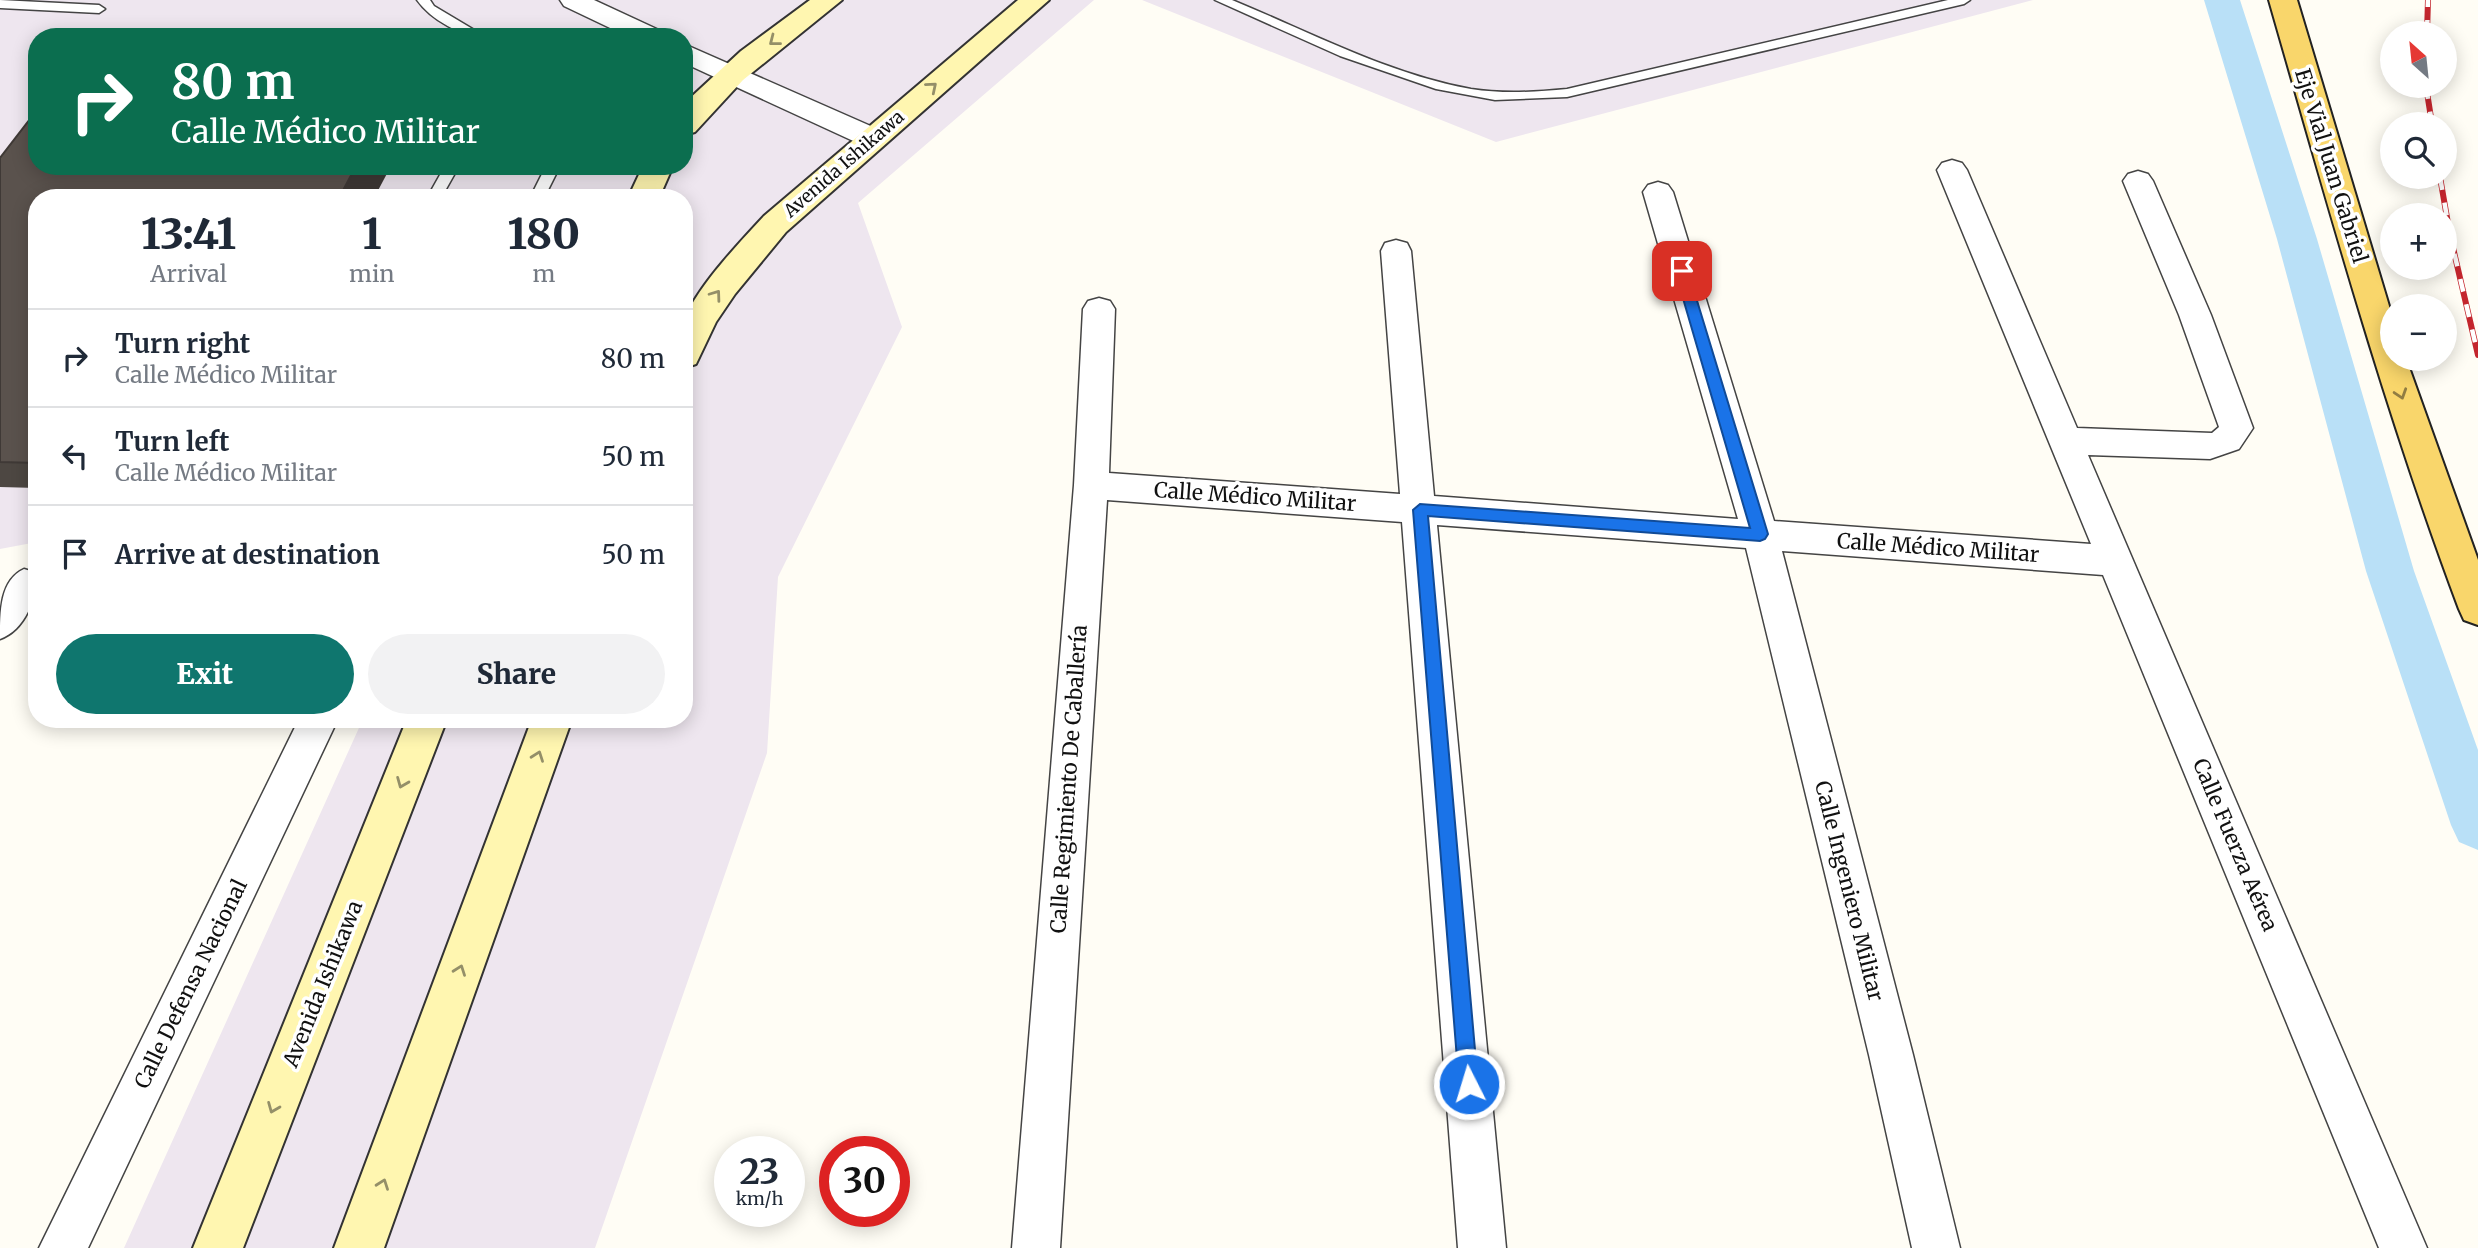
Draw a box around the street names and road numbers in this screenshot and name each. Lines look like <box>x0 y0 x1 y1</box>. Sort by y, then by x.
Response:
street label: Eje Vial Juan Gabriel <box>2289 65 2374 267</box>
street label: Avenida Ishikawa <box>778 105 909 223</box>
street label: Calle Médico Militar <box>1153 476 1357 517</box>
street label: Calle Médico Militar <box>1836 527 2040 568</box>
street label: Calle Regimiento De Caballería <box>1044 624 1093 934</box>
street label: Calle Fuerza Aérea <box>2187 754 2284 935</box>
street label: Calle Ingeniero Militar <box>1809 778 1890 1004</box>
street label: Calle Defensa Nacional <box>128 874 253 1093</box>
street label: Avenida Ishikawa <box>276 897 368 1072</box>

